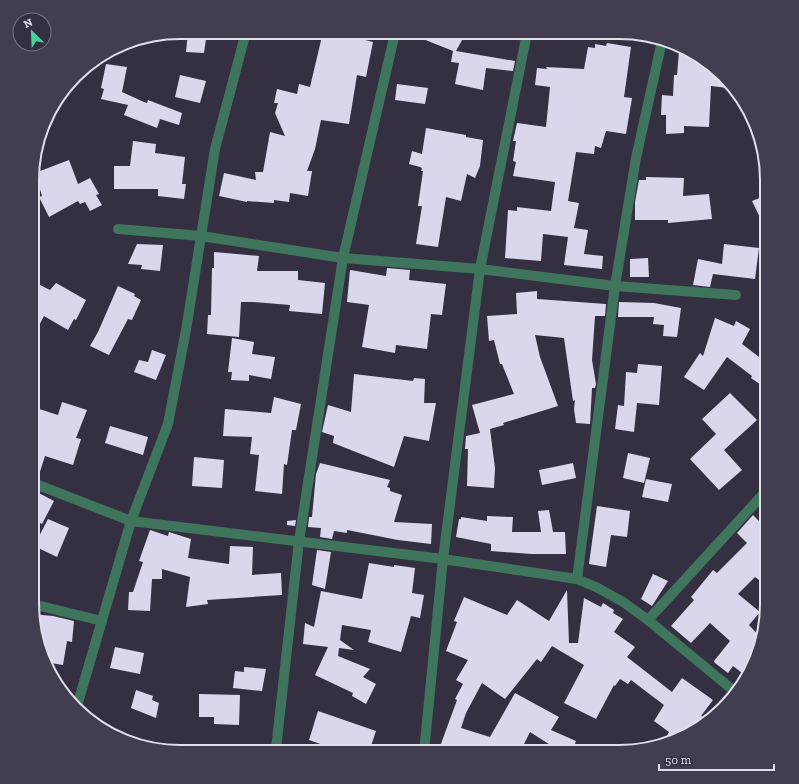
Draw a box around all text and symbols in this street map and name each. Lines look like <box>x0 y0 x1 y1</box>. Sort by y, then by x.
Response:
north arrow <box>12 12 52 52</box>
text: N <box>22 15 35 31</box>
scale bar <box>659 746 774 772</box>
text: 50 m <box>665 753 692 767</box>

